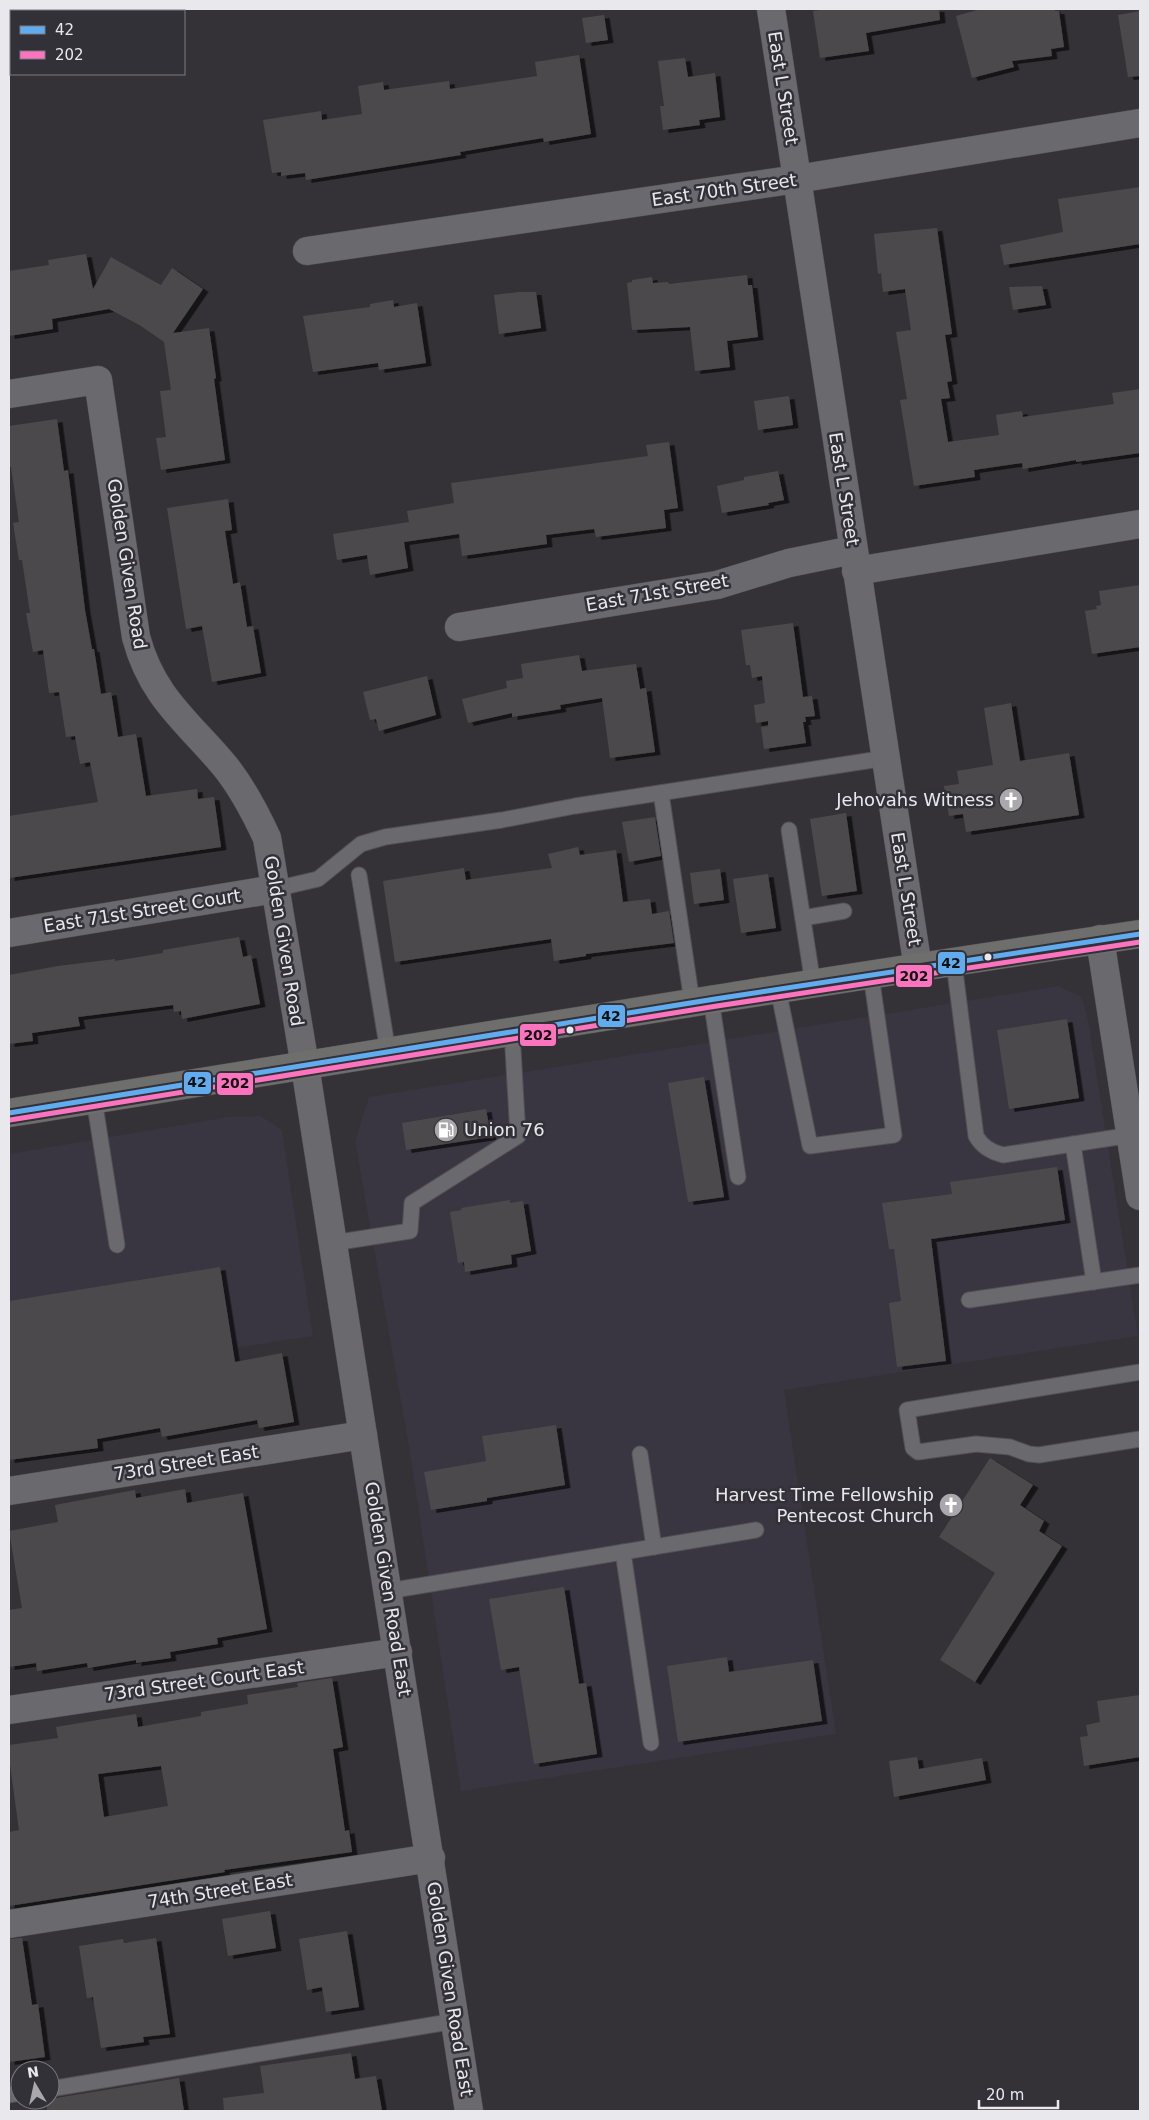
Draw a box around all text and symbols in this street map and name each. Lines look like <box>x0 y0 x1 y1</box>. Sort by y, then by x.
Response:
legend <box>10 10 185 75</box>
text: 42 <box>55 21 74 39</box>
street label: East L Street <box>764 29 803 146</box>
text: 202 <box>55 46 84 64</box>
street label: East 70th Street <box>650 169 798 210</box>
street label: East L Street <box>825 430 864 547</box>
street label: Golden Given Road <box>104 477 151 651</box>
street label: East 71st Street <box>584 570 730 615</box>
church icon: Jehovahs Witness <box>998 787 1024 813</box>
place label: Jehovahs Witness <box>835 789 994 810</box>
street label: East L Street <box>887 830 926 947</box>
street label: Golden Given Road <box>261 854 308 1028</box>
street label: East 71st Street Court <box>42 885 242 936</box>
line badge: 42 <box>937 951 966 975</box>
unlabelled marker <box>983 952 993 962</box>
text: 42 <box>941 955 961 971</box>
line badge: 202 <box>895 964 933 988</box>
text: 202 <box>899 968 929 984</box>
line badge: 42 <box>597 1004 626 1028</box>
text: 42 <box>601 1008 621 1024</box>
line badge: 202 <box>519 1023 557 1047</box>
unlabelled marker <box>565 1025 575 1035</box>
text: 202 <box>523 1027 553 1043</box>
line badge: 42 <box>183 1071 212 1095</box>
line badge: 202 <box>216 1072 254 1096</box>
text: 42 <box>187 1074 207 1090</box>
text: 202 <box>220 1075 250 1091</box>
fuel station icon: Union 76 <box>433 1117 459 1143</box>
place label: Union 76 <box>464 1119 545 1140</box>
street label: 73rd Street East <box>112 1441 260 1484</box>
street label: Golden Given Road East <box>361 1480 416 1698</box>
place label: Harvest Time Fellowship Pentecost Church <box>715 1484 934 1526</box>
church icon: Harvest Time Fellowship Pentecost Church <box>938 1492 964 1518</box>
street label: 73rd Street Court East <box>103 1656 305 1705</box>
street label: 74th Street East <box>146 1869 294 1912</box>
street label: Golden Given Road East <box>423 1880 478 2098</box>
north arrow <box>10 2060 60 2110</box>
text: N <box>26 2063 40 2081</box>
scale bar <box>979 2078 1058 2110</box>
text: 20 m <box>986 2086 1024 2104</box>

